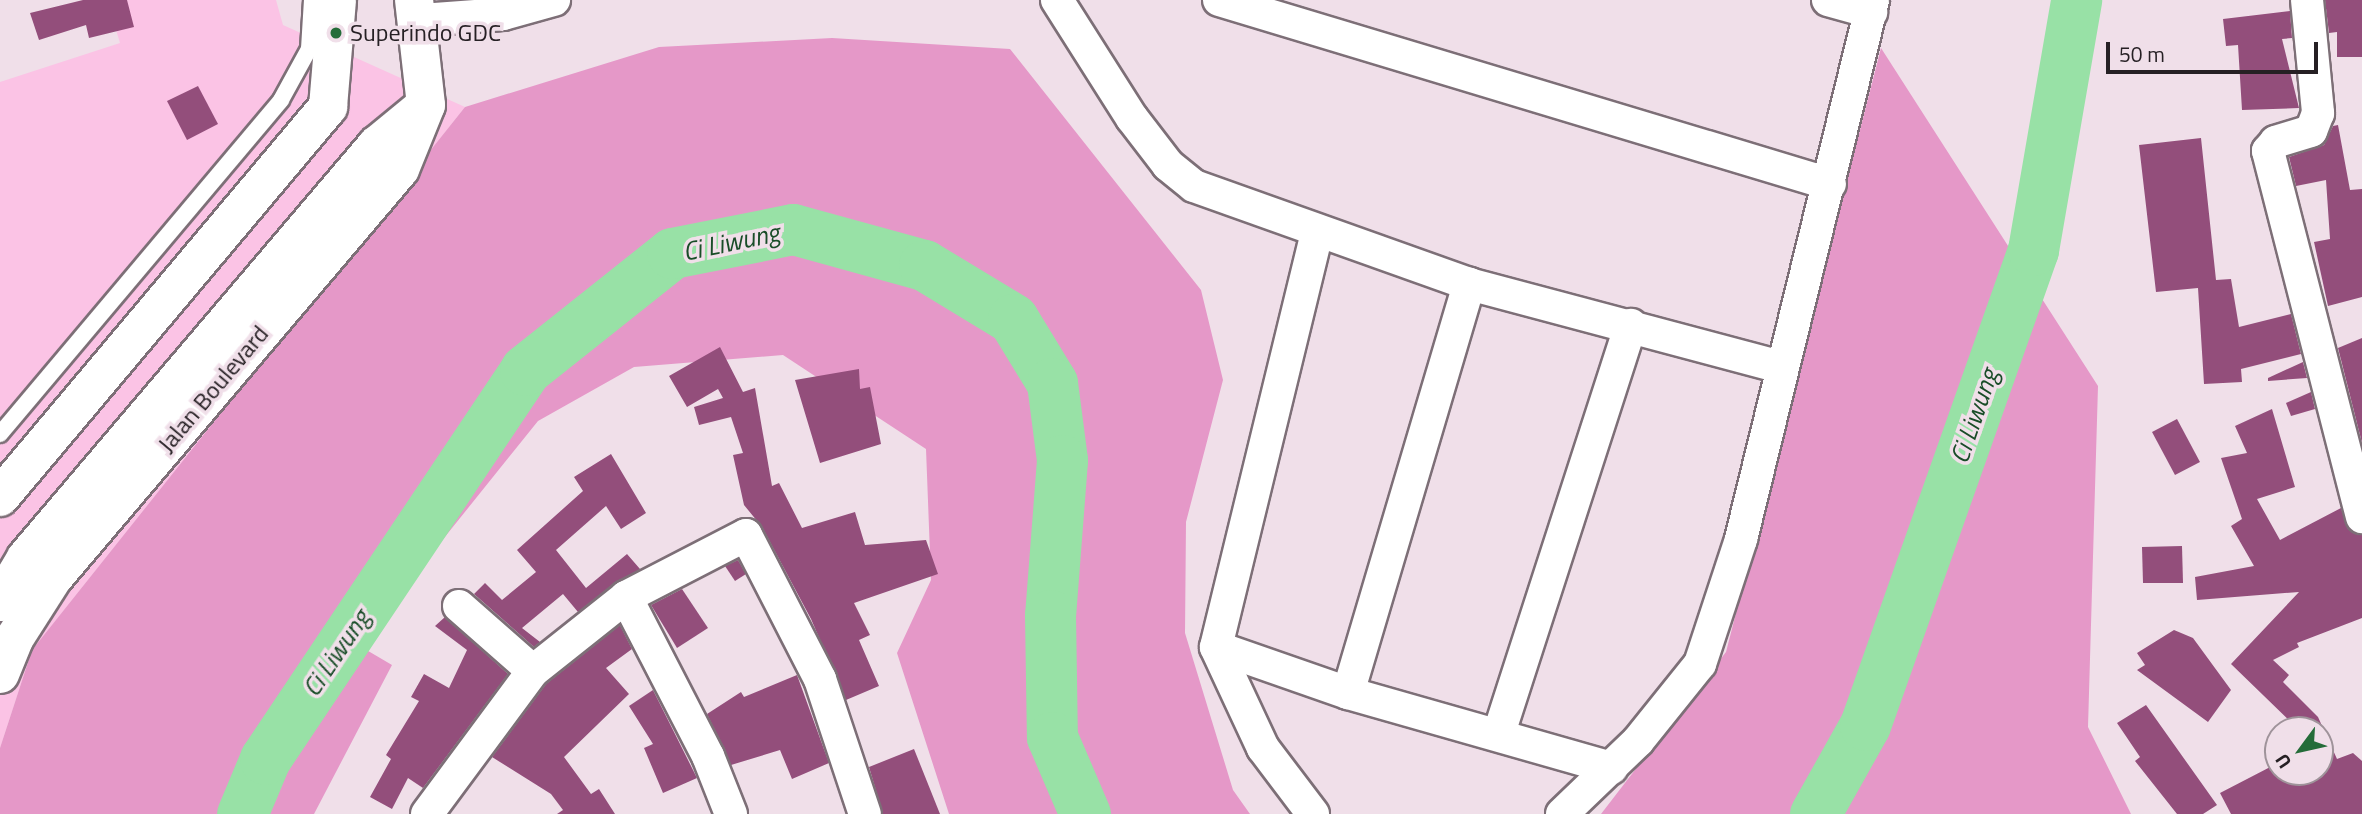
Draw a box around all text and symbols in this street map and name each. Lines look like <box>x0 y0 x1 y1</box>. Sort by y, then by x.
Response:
place label: Superindo GDC <box>350 19 501 47</box>
marker: Superindo GDC <box>328 25 344 41</box>
scale bar <box>2110 28 2322 72</box>
text: 50 m <box>2119 38 2165 70</box>
water label: Ci Liwung <box>680 217 782 267</box>
street label: Jalan Boulevard <box>152 320 274 458</box>
water label: Ci Liwung <box>1943 365 2005 467</box>
water label: Ci Liwung <box>296 604 376 702</box>
north arrow <box>2264 716 2334 786</box>
text: U <box>2267 749 2298 775</box>

